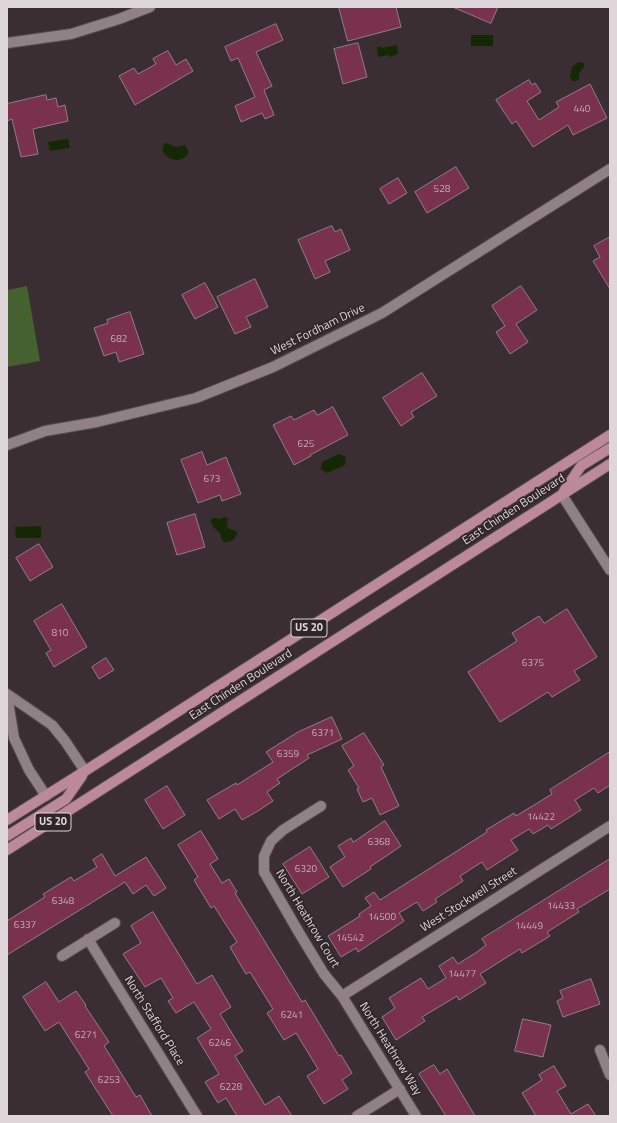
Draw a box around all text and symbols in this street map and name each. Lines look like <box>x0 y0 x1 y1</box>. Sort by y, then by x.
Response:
house number: 440 <box>574 104 590 116</box>
house number: 528 <box>434 184 450 196</box>
street label: West Fordham Drive <box>269 301 367 359</box>
house number: 682 <box>111 334 127 346</box>
house number: 625 <box>298 439 314 451</box>
street label: East Chinden Boulevard <box>460 471 568 549</box>
house number: 673 <box>204 474 220 486</box>
road number: US 20 <box>291 619 327 637</box>
house number: 810 <box>52 628 68 640</box>
street label: East Chinden Boulevard <box>187 646 295 724</box>
house number: 6375 <box>522 658 544 670</box>
house number: 6371 <box>312 728 334 740</box>
house number: 6359 <box>277 749 299 761</box>
house number: 14422 <box>527 812 555 824</box>
road number: US 20 <box>35 813 71 831</box>
house number: 6368 <box>368 837 390 849</box>
house number: 6320 <box>295 864 317 876</box>
street label: West Stockwell Street <box>418 864 520 936</box>
street label: North Heathrow Court <box>272 867 342 971</box>
house number: 6348 <box>52 896 74 908</box>
house number: 14433 <box>547 901 575 913</box>
house number: 14500 <box>368 912 396 924</box>
house number: 6337 <box>14 920 36 932</box>
house number: 14449 <box>515 921 543 933</box>
house number: 14542 <box>336 933 364 945</box>
house number: 14477 <box>448 969 476 981</box>
street label: North Stafford Place <box>121 974 187 1068</box>
street label: North Heathrow Way <box>356 1000 424 1098</box>
house number: 6241 <box>281 1010 303 1022</box>
house number: 6271 <box>75 1030 97 1042</box>
house number: 6246 <box>209 1038 231 1050</box>
house number: 6253 <box>98 1075 120 1087</box>
house number: 6228 <box>220 1082 242 1094</box>

